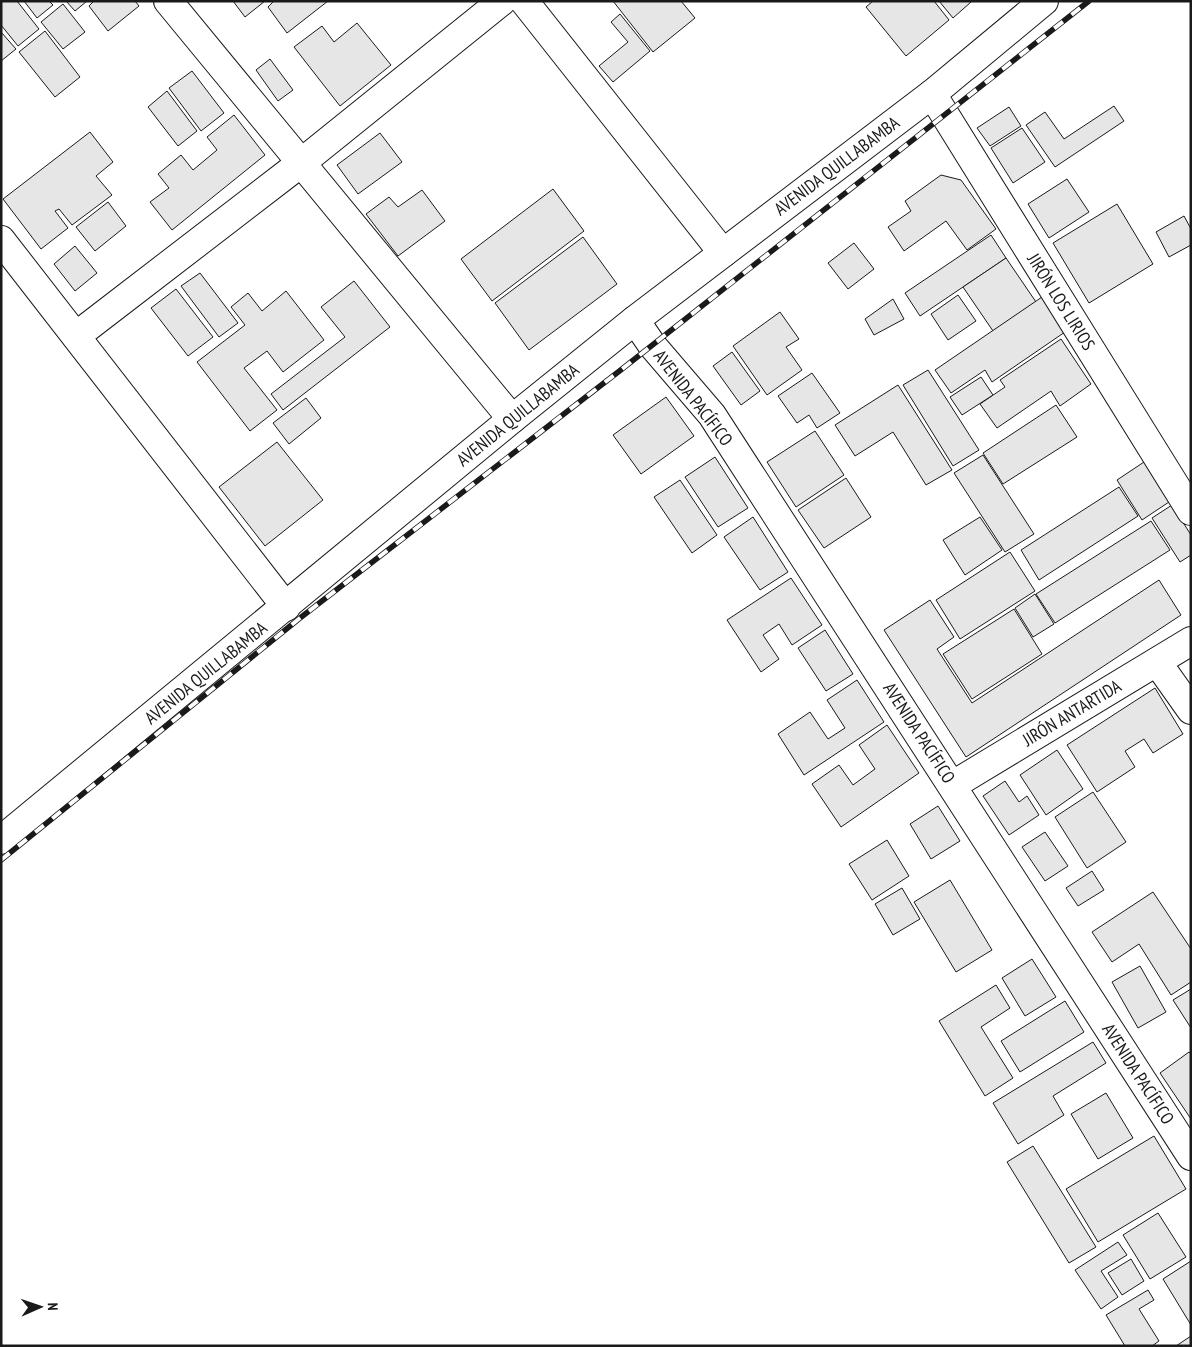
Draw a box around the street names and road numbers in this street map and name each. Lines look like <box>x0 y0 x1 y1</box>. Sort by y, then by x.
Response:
street label: AVENIDA QUILLABAMBA <box>769 111 904 220</box>
street label: JIRÓN LOS LIRIOS <box>1022 248 1100 355</box>
street label: AVENIDA PACÍFICO <box>649 345 738 450</box>
street label: AVENIDA QUILLABAMBA <box>452 358 584 471</box>
street label: AVENIDA QUILLABAMBA <box>140 616 272 729</box>
street label: JIRÓN ANTARTIDA <box>1017 674 1126 752</box>
street label: AVENIDA PACÍFICO <box>878 678 961 788</box>
street label: AVENIDA PACÍFICO <box>1097 1019 1180 1129</box>

